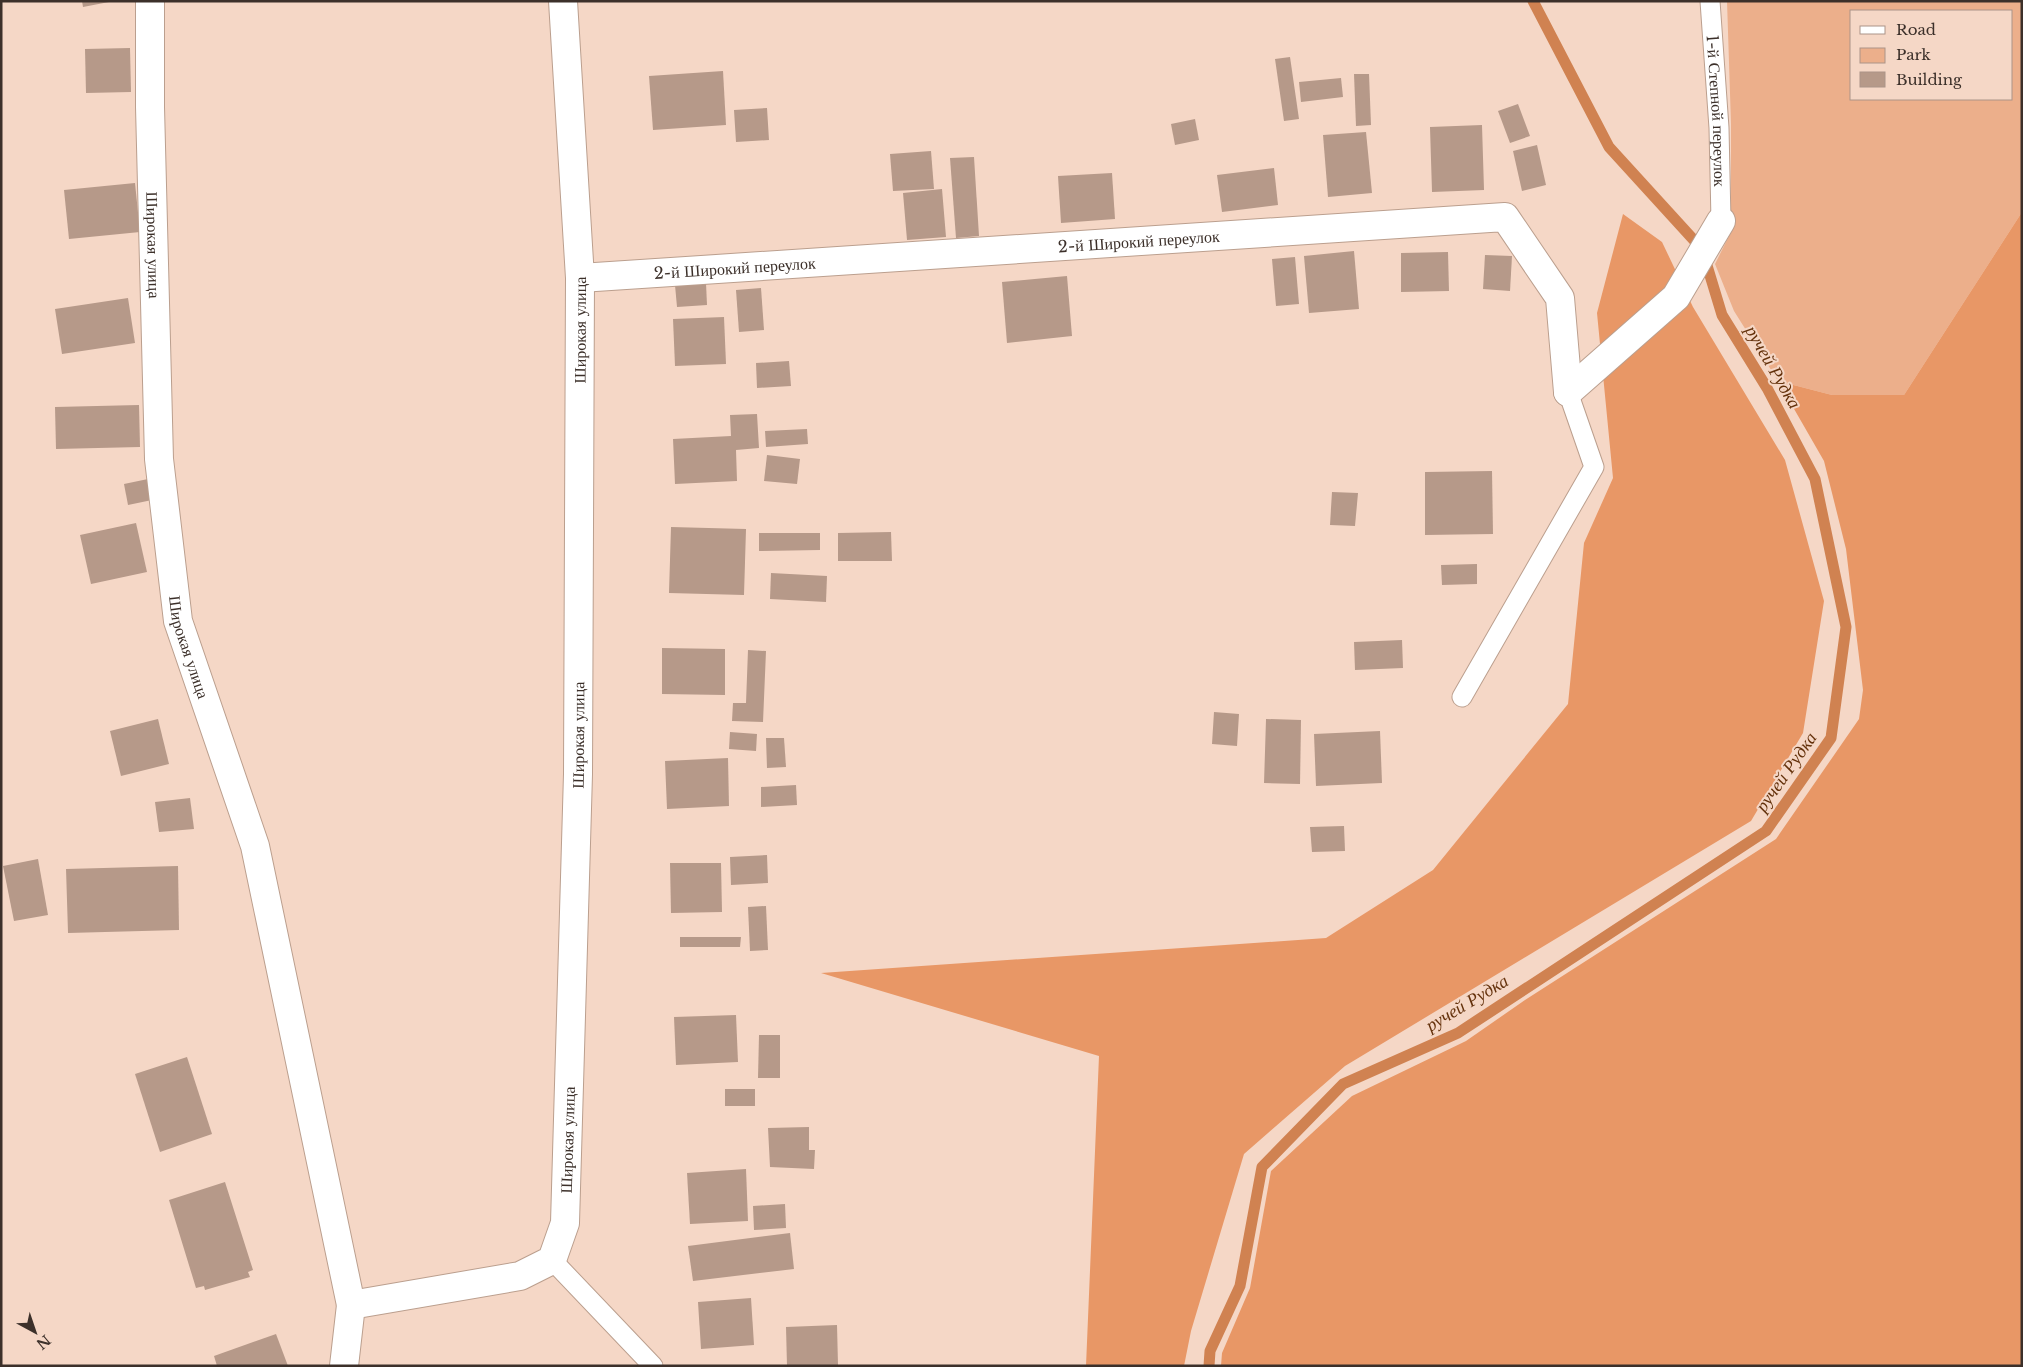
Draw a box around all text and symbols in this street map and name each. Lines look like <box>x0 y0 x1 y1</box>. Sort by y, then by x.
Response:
legend <box>1850 10 2013 100</box>
text: Road <box>1896 20 1936 39</box>
street label: 1-й Степной переулок <box>1702 34 1730 187</box>
text: Park <box>1896 45 1932 64</box>
text: Building <box>1896 70 1963 89</box>
street label: Широкая улица <box>142 191 165 299</box>
street label: 2-й Широкий переулок <box>1057 226 1221 256</box>
street label: 2-й Широкий переулок <box>653 252 816 283</box>
street label: Широкая улица <box>570 277 590 384</box>
water label: ручей Рудка <box>1739 320 1806 412</box>
street label: Широкая улица <box>165 594 214 701</box>
street label: Широкая улица <box>568 682 588 789</box>
water label: ручей Рудка <box>1749 728 1821 818</box>
water label: ручей Рудка <box>1420 970 1512 1037</box>
street label: Широкая улица <box>556 1086 579 1194</box>
north arrow <box>10 1307 60 1357</box>
text: N <box>33 1331 54 1353</box>

